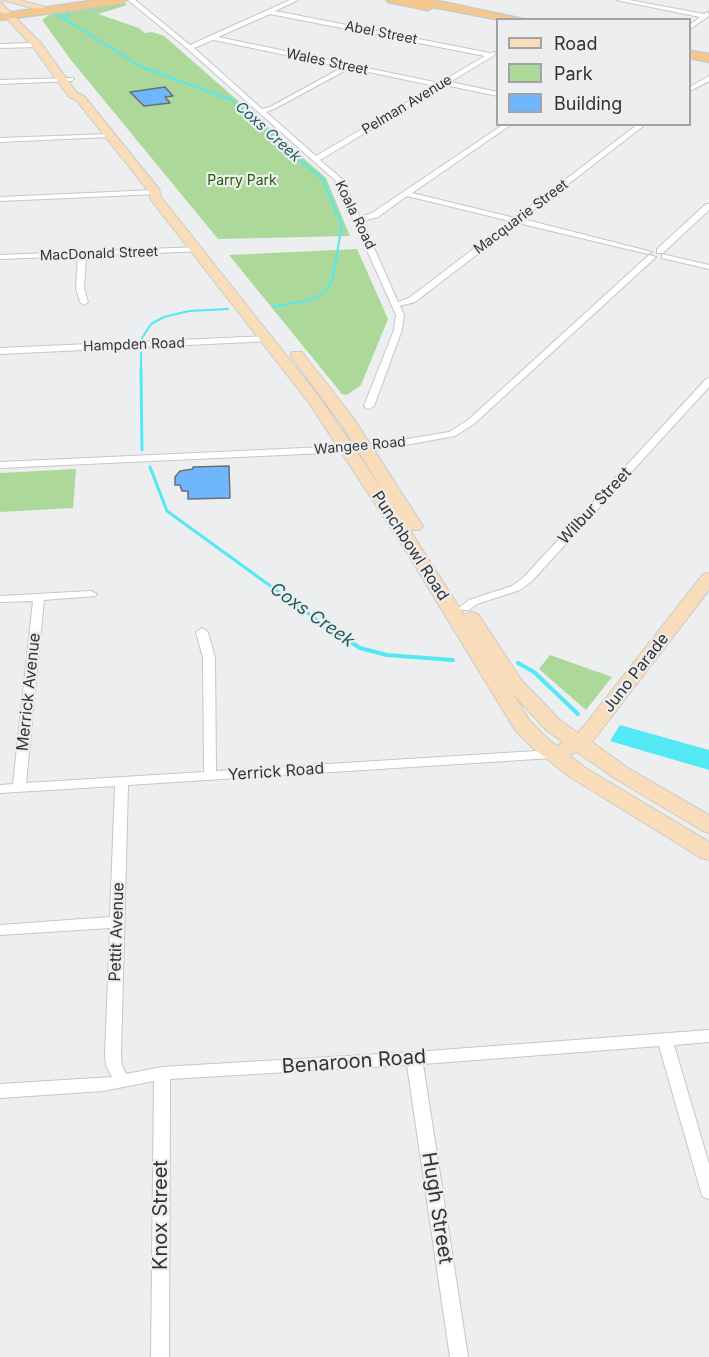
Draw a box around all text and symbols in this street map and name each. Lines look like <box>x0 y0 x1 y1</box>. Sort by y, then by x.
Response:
street label: Abel Street <box>343 18 419 48</box>
legend <box>496 18 691 126</box>
text: Road <box>554 33 597 54</box>
street label: Wales Street <box>284 45 370 79</box>
text: Park <box>554 63 593 84</box>
street label: Pelman Avenue <box>359 72 455 138</box>
text: Building <box>554 93 622 114</box>
water label: Coxs Creek <box>232 98 304 166</box>
park label: Parry Park <box>207 173 277 189</box>
street label: Macquarie Street <box>471 176 571 258</box>
street label: Koala Road <box>331 178 379 252</box>
street label: MacDonald Street <box>39 244 159 264</box>
street label: Hampden Road <box>83 335 185 355</box>
street label: Wangee Road <box>314 434 406 458</box>
street label: Wilbur Street <box>554 463 636 549</box>
street label: Punchbowl Road <box>367 488 453 604</box>
water label: Coxs Creek <box>266 578 358 652</box>
street label: Juno Parade <box>599 629 673 717</box>
street label: Merrick Avenue <box>13 632 45 752</box>
street label: Yerrick Road <box>227 759 325 785</box>
street label: Pettit Avenue <box>106 882 128 982</box>
street label: Benaroon Road <box>281 1045 427 1079</box>
street label: Hugh Street <box>416 1150 458 1266</box>
street label: Knox Street <box>149 1160 173 1270</box>

